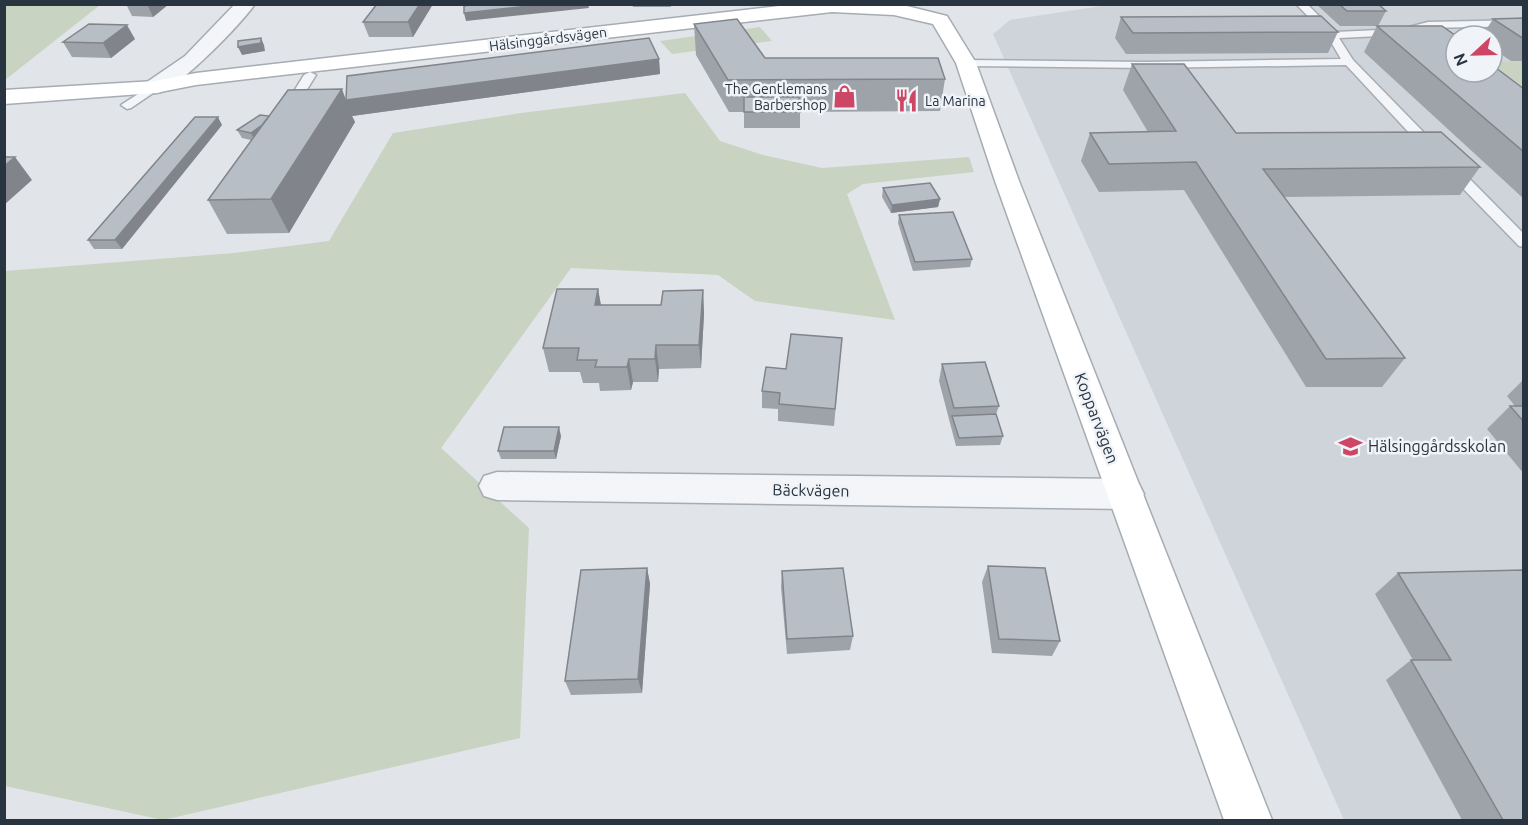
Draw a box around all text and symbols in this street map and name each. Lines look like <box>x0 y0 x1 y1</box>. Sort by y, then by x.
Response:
street label: Hälsinggårdsvägen <box>488 24 608 54</box>
north arrow <box>1444 24 1504 84</box>
text: N <box>1450 51 1471 69</box>
place label: The Gentlemans Barbershop <box>725 81 827 113</box>
shop icon: The Gentlemans Barbershop <box>832 84 858 110</box>
restaurant icon: La Marina <box>894 88 920 114</box>
place label: La Marina <box>925 93 986 109</box>
street label: Kopparvägen <box>1071 370 1123 466</box>
school or university icon: Hälsinggårdsskolan <box>1337 433 1363 459</box>
place label: Hälsinggårdsskolan <box>1368 437 1506 455</box>
street label: Bäckvägen <box>772 480 850 500</box>

